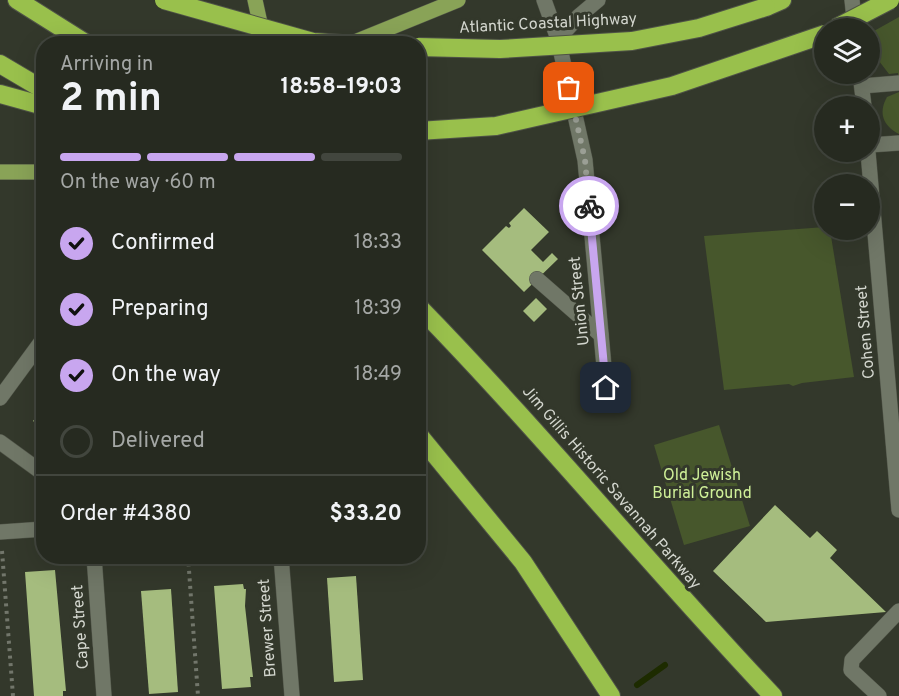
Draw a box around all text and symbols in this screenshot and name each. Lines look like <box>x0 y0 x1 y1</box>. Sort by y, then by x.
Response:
street label: Atlantic Coastal Highway <box>458 9 638 39</box>
map controls <box>814 18 880 240</box>
button: layers <box>814 18 880 84</box>
text: Arriving in <box>60 52 153 78</box>
pin <box>543 62 594 113</box>
icon: bag <box>552 71 585 104</box>
text: 18:58–19:03 <box>281 74 402 101</box>
text: 2 min <box>60 76 162 125</box>
button: + <box>814 96 880 162</box>
text: On the way · 60 m <box>60 170 216 196</box>
button: − <box>814 174 880 240</box>
courier <box>559 176 619 236</box>
icon: bike <box>573 190 606 223</box>
icon: check <box>60 227 93 260</box>
text: Confirmed <box>111 230 215 257</box>
text: 18:33 <box>354 230 402 256</box>
street label: Union Street <box>565 255 595 347</box>
street label: Cohen Street <box>852 284 880 380</box>
icon: check <box>60 293 93 326</box>
text: Preparing <box>111 296 209 323</box>
text: 18:39 <box>354 296 402 322</box>
icon: check <box>60 359 93 392</box>
text: On the way <box>111 362 221 389</box>
text: 18:49 <box>354 362 402 388</box>
pin <box>580 362 631 413</box>
icon: home <box>589 371 622 404</box>
street label: Jim Gillis Historic Savannah Parkway <box>517 382 705 594</box>
text: Delivered <box>111 428 205 455</box>
park label: Old Jewish Burial Ground <box>652 466 752 504</box>
text: Order #4380 <box>60 501 192 528</box>
text: $33.20 <box>330 501 402 528</box>
street label: Brewer Street <box>255 578 281 678</box>
street label: Cape Street <box>68 584 94 670</box>

